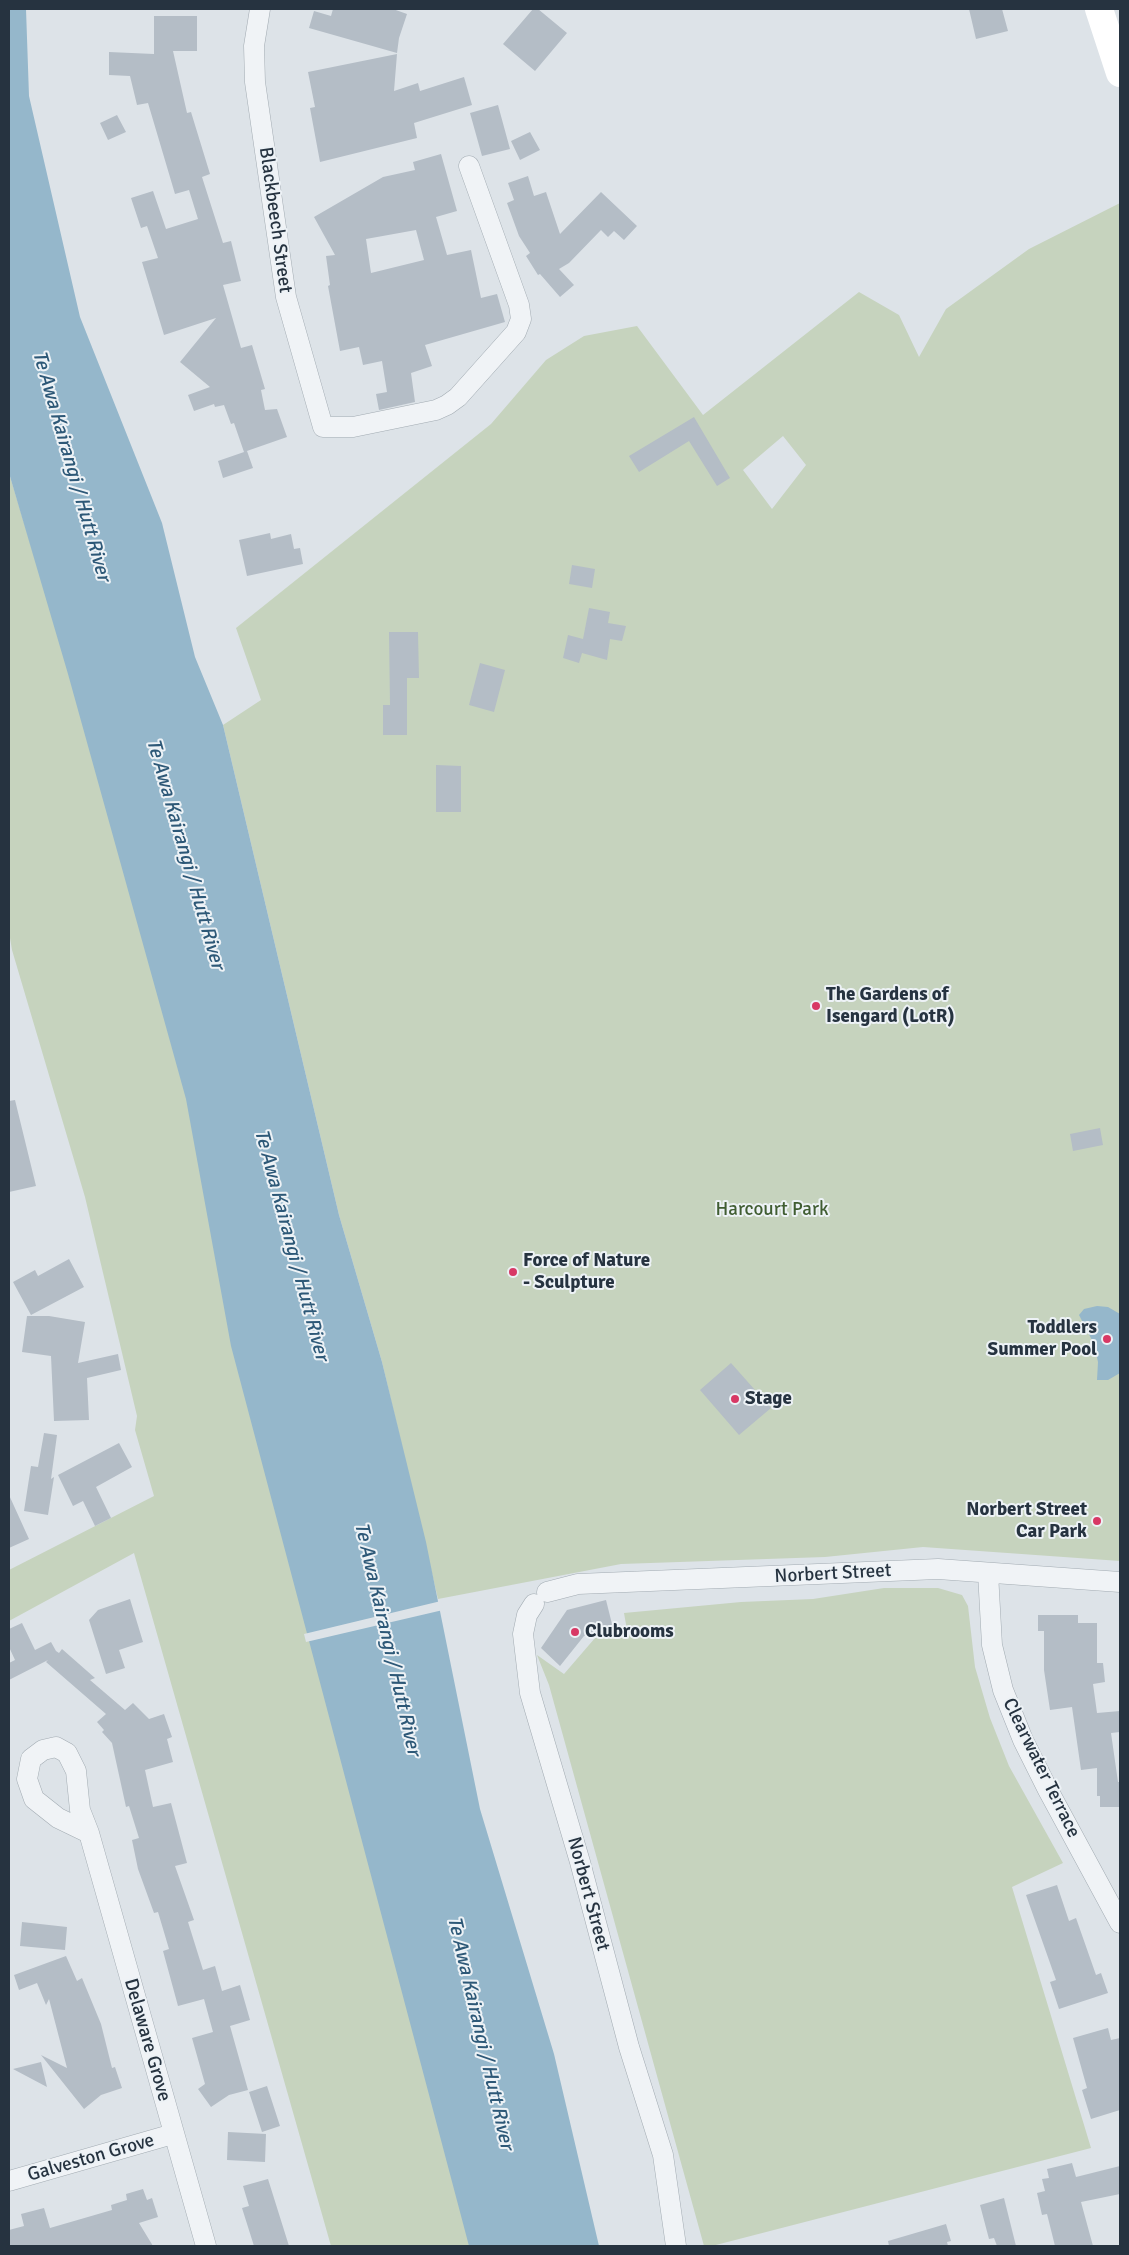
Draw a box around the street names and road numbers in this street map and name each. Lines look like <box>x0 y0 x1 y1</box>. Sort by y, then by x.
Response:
street label: Blackbeech Street <box>253 146 297 294</box>
street label: Norbert Street <box>774 1560 892 1588</box>
street label: Clearwater Terrace <box>997 1694 1085 1842</box>
street label: Norbert Street <box>562 1835 614 1953</box>
street label: Delaware Grove <box>119 1976 175 2104</box>
street label: Galveston Grove <box>25 2129 157 2187</box>

